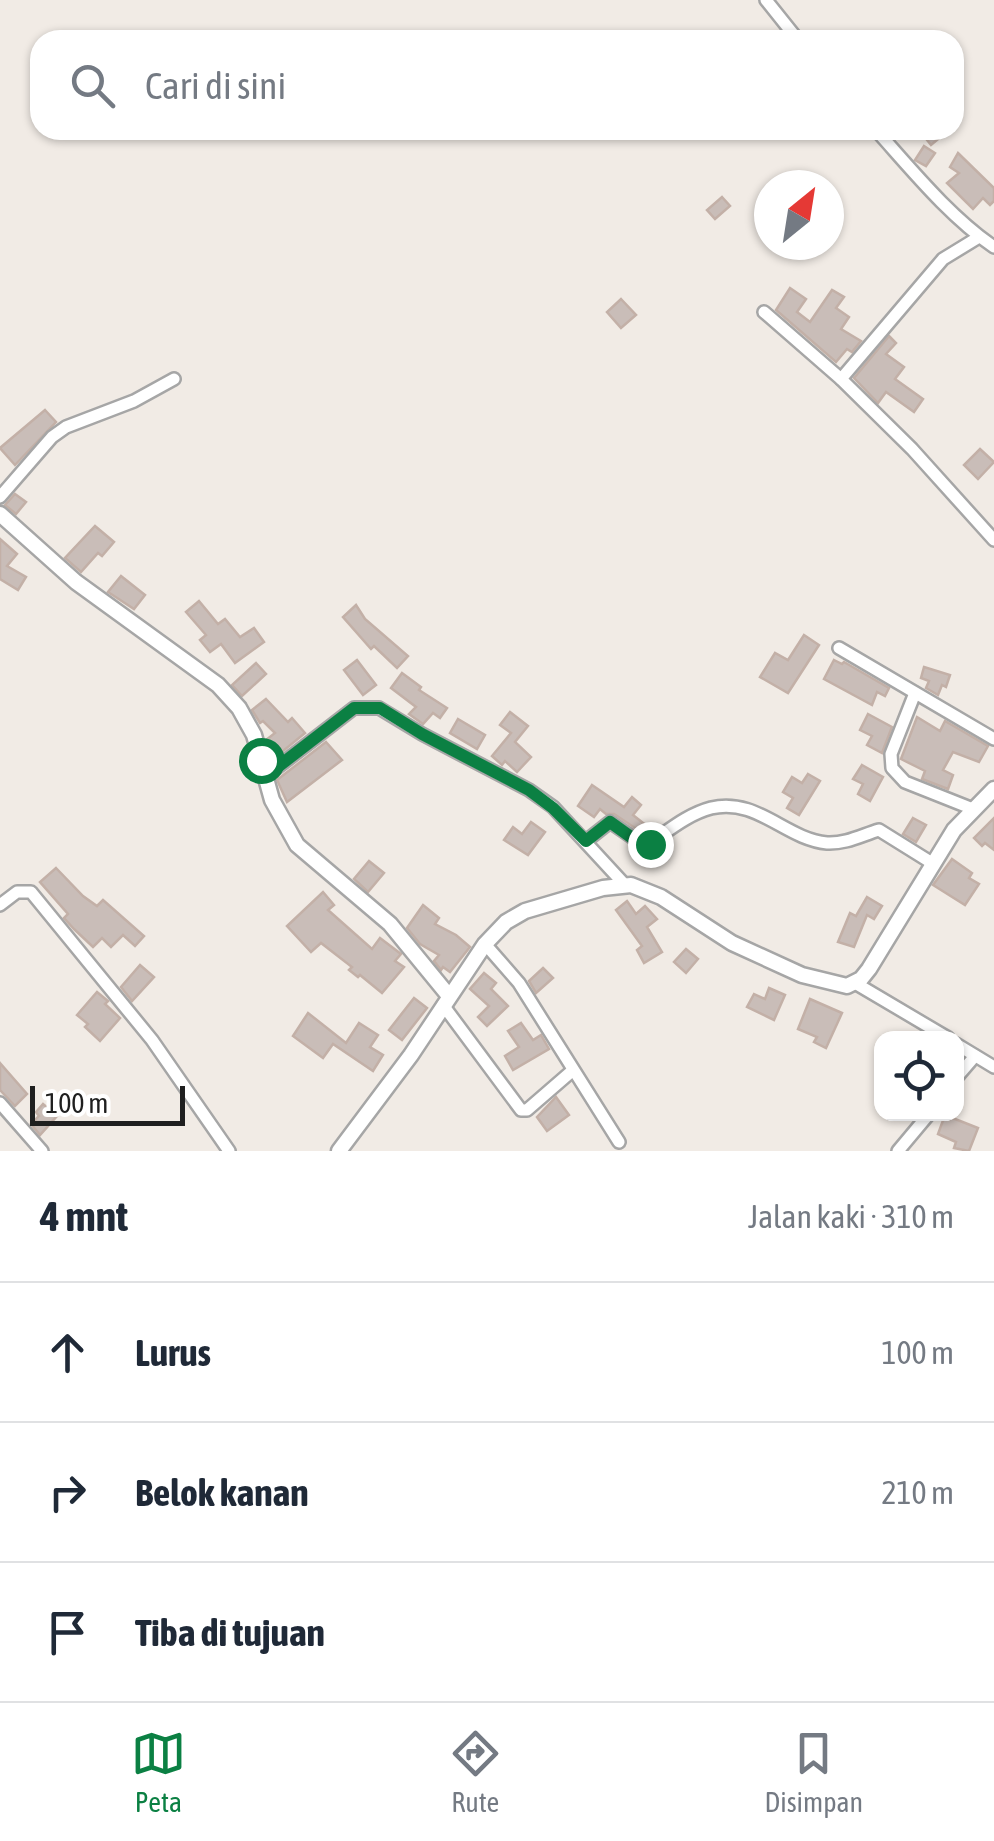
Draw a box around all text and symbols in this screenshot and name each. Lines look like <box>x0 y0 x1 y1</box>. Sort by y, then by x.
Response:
search box <box>30 30 964 140</box>
icon: search <box>65 58 120 113</box>
text: Cari di sini <box>145 64 286 107</box>
north arrow <box>754 170 844 260</box>
route start <box>239 738 285 784</box>
route end <box>628 822 674 868</box>
map controls <box>874 1031 964 1121</box>
button: locate <box>874 1031 964 1121</box>
scale bar <box>30 1081 185 1126</box>
text: 100 m <box>45 1087 108 1119</box>
text: 4 mnt <box>40 1192 128 1240</box>
text: Jalan kaki · 310 m <box>748 1198 954 1235</box>
icon: ahead <box>40 1325 95 1380</box>
text: Lurus <box>135 1331 211 1374</box>
text: 100 m <box>881 1334 954 1371</box>
icon: right <box>40 1465 95 1520</box>
text: Belok kanan <box>135 1471 309 1514</box>
text: 210 m <box>881 1474 954 1511</box>
icon: arrive <box>40 1605 95 1660</box>
text: Tiba di tujuan <box>135 1611 325 1654</box>
tab: Peta <box>131 1726 186 1818</box>
tab: Rute <box>448 1726 503 1818</box>
tab: Disimpan <box>765 1726 863 1818</box>

